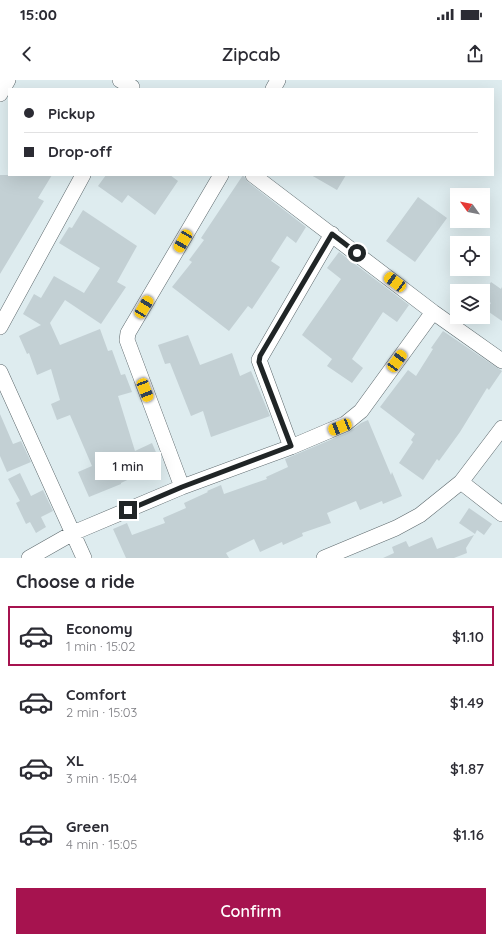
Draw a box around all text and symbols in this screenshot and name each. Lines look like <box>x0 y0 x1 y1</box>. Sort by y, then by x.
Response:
text: 15:00 <box>20 5 57 24</box>
icon: back <box>16 43 38 65</box>
text: Zipcab <box>222 43 280 66</box>
icon: share <box>464 43 486 65</box>
text: Pickup <box>48 104 95 123</box>
text: Drop-off <box>48 142 112 161</box>
north arrow <box>450 188 490 228</box>
map controls <box>450 188 490 324</box>
car <box>172 228 194 254</box>
button: locate <box>450 236 490 276</box>
route start <box>348 244 366 262</box>
car <box>382 270 408 294</box>
button: layers <box>450 284 490 324</box>
car <box>133 294 155 320</box>
car <box>385 348 409 374</box>
car <box>135 377 155 403</box>
car <box>327 417 353 437</box>
callout: 1 min <box>95 452 161 480</box>
text: 1 min <box>112 458 144 474</box>
route end <box>119 501 137 519</box>
text: Choose a ride <box>16 570 135 593</box>
icon: car <box>18 618 54 654</box>
text: Economy <box>66 619 133 638</box>
text: $1.10 <box>452 627 484 646</box>
text: 1 min · 15:02 <box>66 638 135 654</box>
icon: car <box>18 684 54 720</box>
text: Comfort <box>66 685 127 704</box>
text: $1.49 <box>450 693 484 712</box>
text: 2 min · 15:03 <box>66 704 137 720</box>
icon: car <box>18 750 54 786</box>
text: XL <box>66 751 84 770</box>
text: $1.87 <box>450 759 484 778</box>
text: 3 min · 15:04 <box>66 770 137 786</box>
icon: car <box>18 816 54 852</box>
text: Green <box>66 817 109 836</box>
text: $1.16 <box>453 825 484 844</box>
text: 4 min · 15:05 <box>66 836 137 852</box>
button: Confirm <box>16 888 486 934</box>

